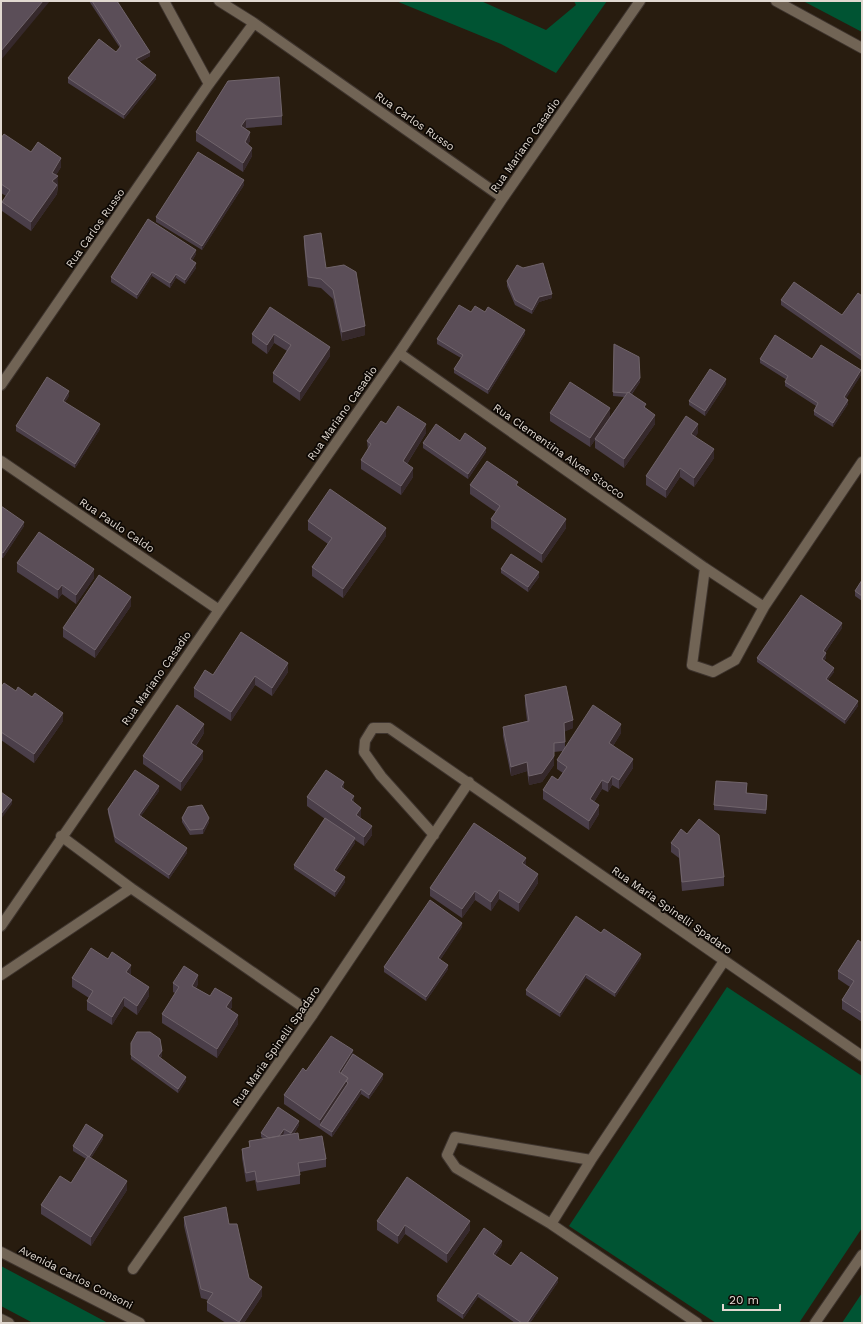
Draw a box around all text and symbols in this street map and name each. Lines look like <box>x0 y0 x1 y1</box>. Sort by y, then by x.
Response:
street label: Rua Carlos Russo <box>373 89 457 154</box>
street label: Rua Mariano Casadio <box>488 96 563 195</box>
street label: Rua Carlos Russo <box>63 186 128 270</box>
street label: Rua Mariano Casadio <box>305 364 380 463</box>
street label: Rua Clementina Alves Stocco <box>491 401 627 502</box>
street label: Rua Paulo Caldo <box>77 495 157 555</box>
street label: Rua Mariano Casadio <box>119 629 194 728</box>
street label: Rua Maria Spinelli Spadaro <box>609 864 734 957</box>
street label: Rua Maria Spinelli Spadaro <box>230 984 323 1109</box>
street label: Avenida Carlos Consoni <box>17 1243 135 1312</box>
scale bar <box>723 1286 780 1312</box>
text: 20 m <box>729 1293 759 1307</box>

